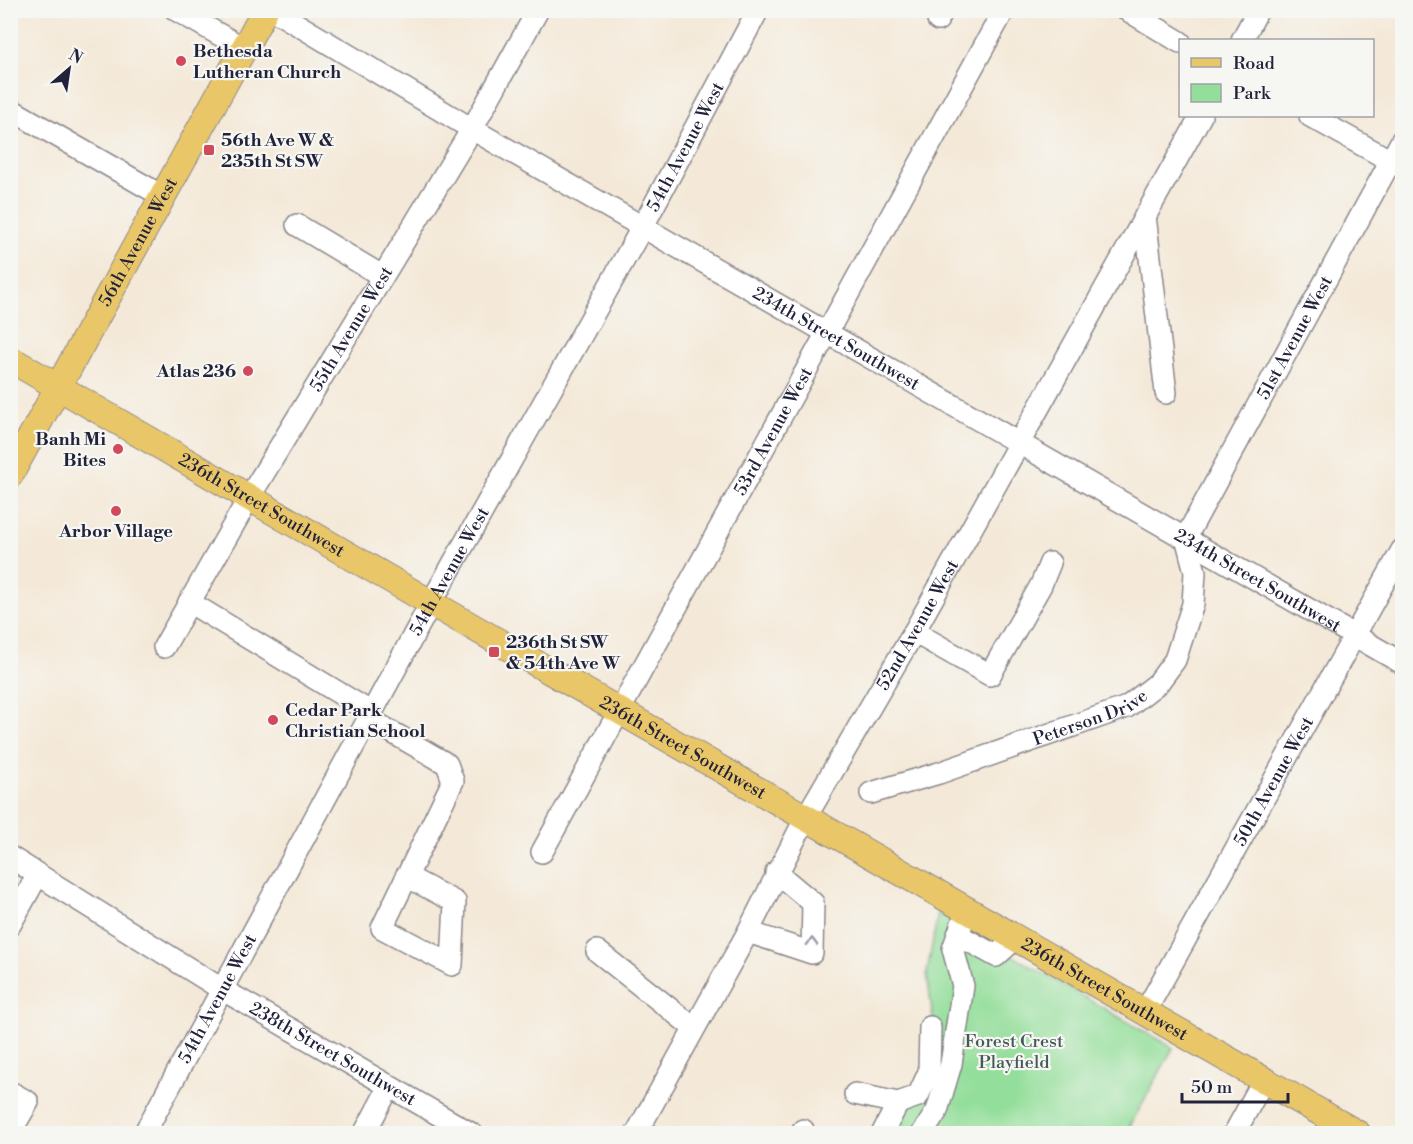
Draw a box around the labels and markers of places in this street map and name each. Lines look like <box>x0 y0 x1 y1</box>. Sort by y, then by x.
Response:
place label: Bethesda Lutheran Church <box>193 40 341 84</box>
marker: Bethesda Lutheran Church <box>174 54 188 68</box>
place label: 56th Ave W & 235th St SW <box>221 129 334 173</box>
marker: 56th Ave W & 235th St SW <box>202 143 216 157</box>
place label: Atlas 236 <box>156 360 236 383</box>
marker: Atlas 236 <box>241 364 255 378</box>
place label: Banh Mi Bites <box>35 428 106 472</box>
marker: Banh Mi Bites <box>111 442 125 456</box>
marker: Arbor Village <box>109 504 123 518</box>
place label: Arbor Village <box>58 520 173 543</box>
place label: 236th St SW & 54th Ave W <box>506 631 621 675</box>
marker: 236th St SW & 54th Ave W <box>487 645 501 659</box>
place label: Cedar Park Christian School <box>285 699 426 743</box>
marker: Cedar Park Christian School <box>266 713 280 727</box>

